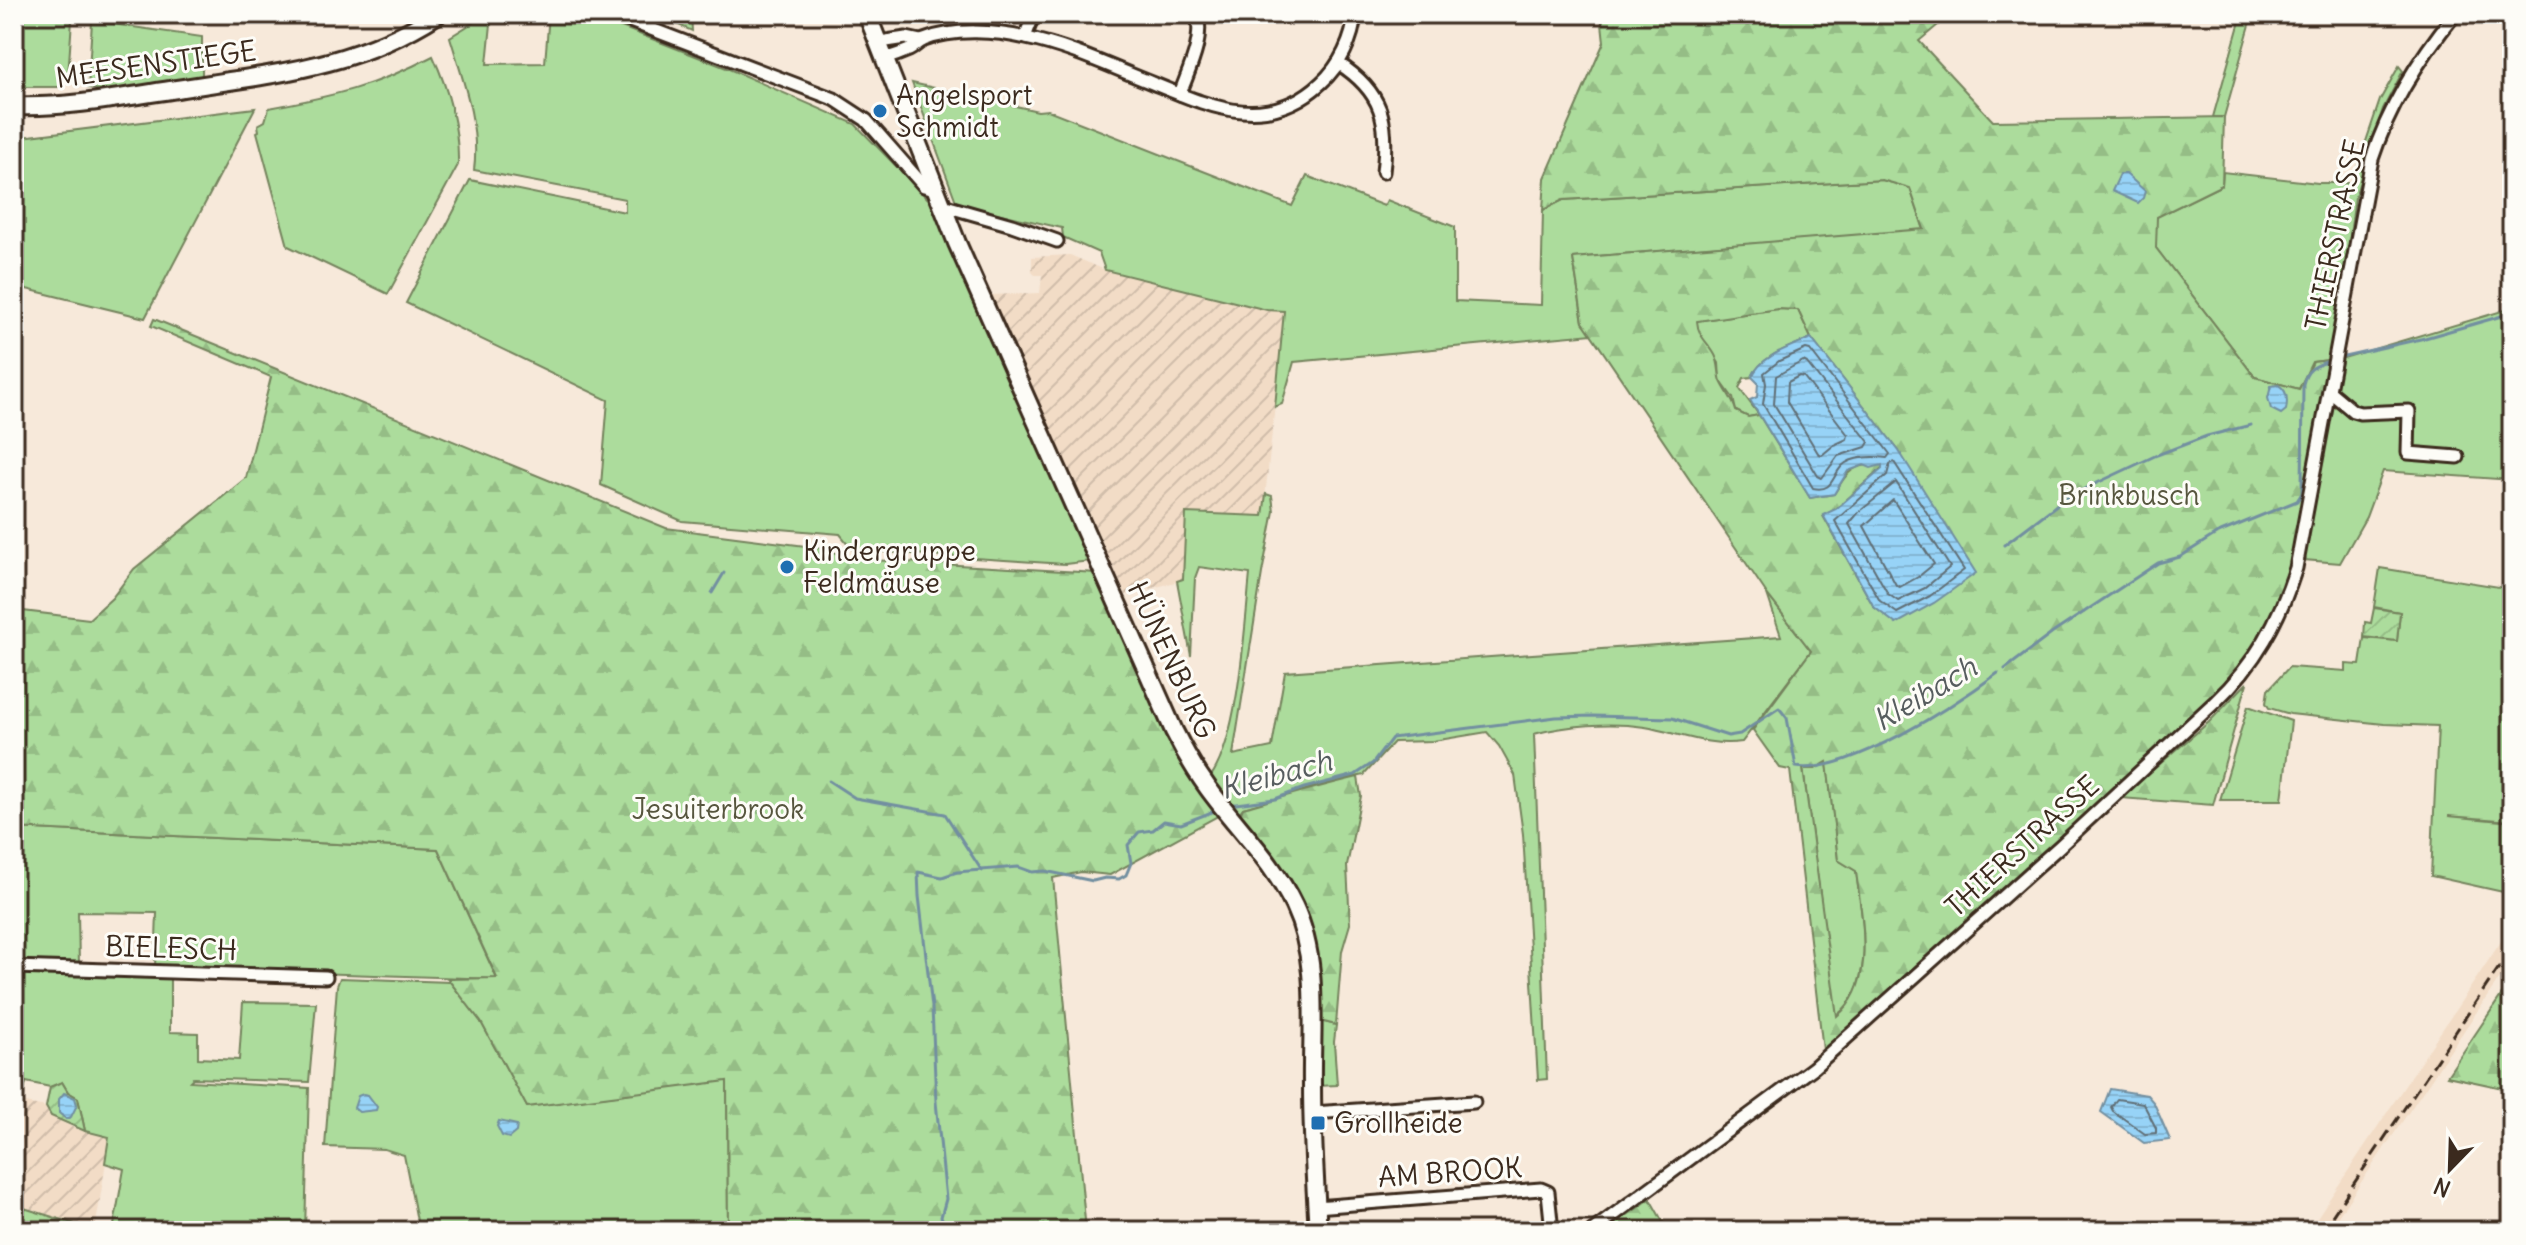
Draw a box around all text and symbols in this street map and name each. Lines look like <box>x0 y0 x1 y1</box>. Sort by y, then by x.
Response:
street label: MEESENSTIEGE <box>54 32 258 96</box>
place label: Angelsport Schmidt <box>896 77 1032 145</box>
marker: Angelsport Schmidt <box>871 102 889 120</box>
street label: THIERSTRASSE <box>2297 136 2373 334</box>
park label: Brinkbusch <box>2058 477 2200 513</box>
place label: Kindergruppe Feldmäuse <box>803 533 976 601</box>
marker: Kindergruppe Feldmäuse <box>778 558 796 576</box>
street label: HÜNENBURG <box>1120 575 1225 745</box>
water label: Kleibach <box>1866 647 1984 739</box>
water label: Kleibach <box>1216 741 1337 807</box>
street label: THIERSTRASSE <box>1938 767 2106 925</box>
park label: Jesuiterbrook <box>632 791 804 827</box>
street label: BIELESCH <box>104 928 238 968</box>
place label: Grollheide <box>1334 1105 1463 1141</box>
marker: Grollheide <box>1309 1114 1327 1132</box>
north arrow <box>2410 1129 2490 1209</box>
street label: AM BROOK <box>1377 1149 1523 1195</box>
text: N <box>2430 1172 2455 1203</box>

